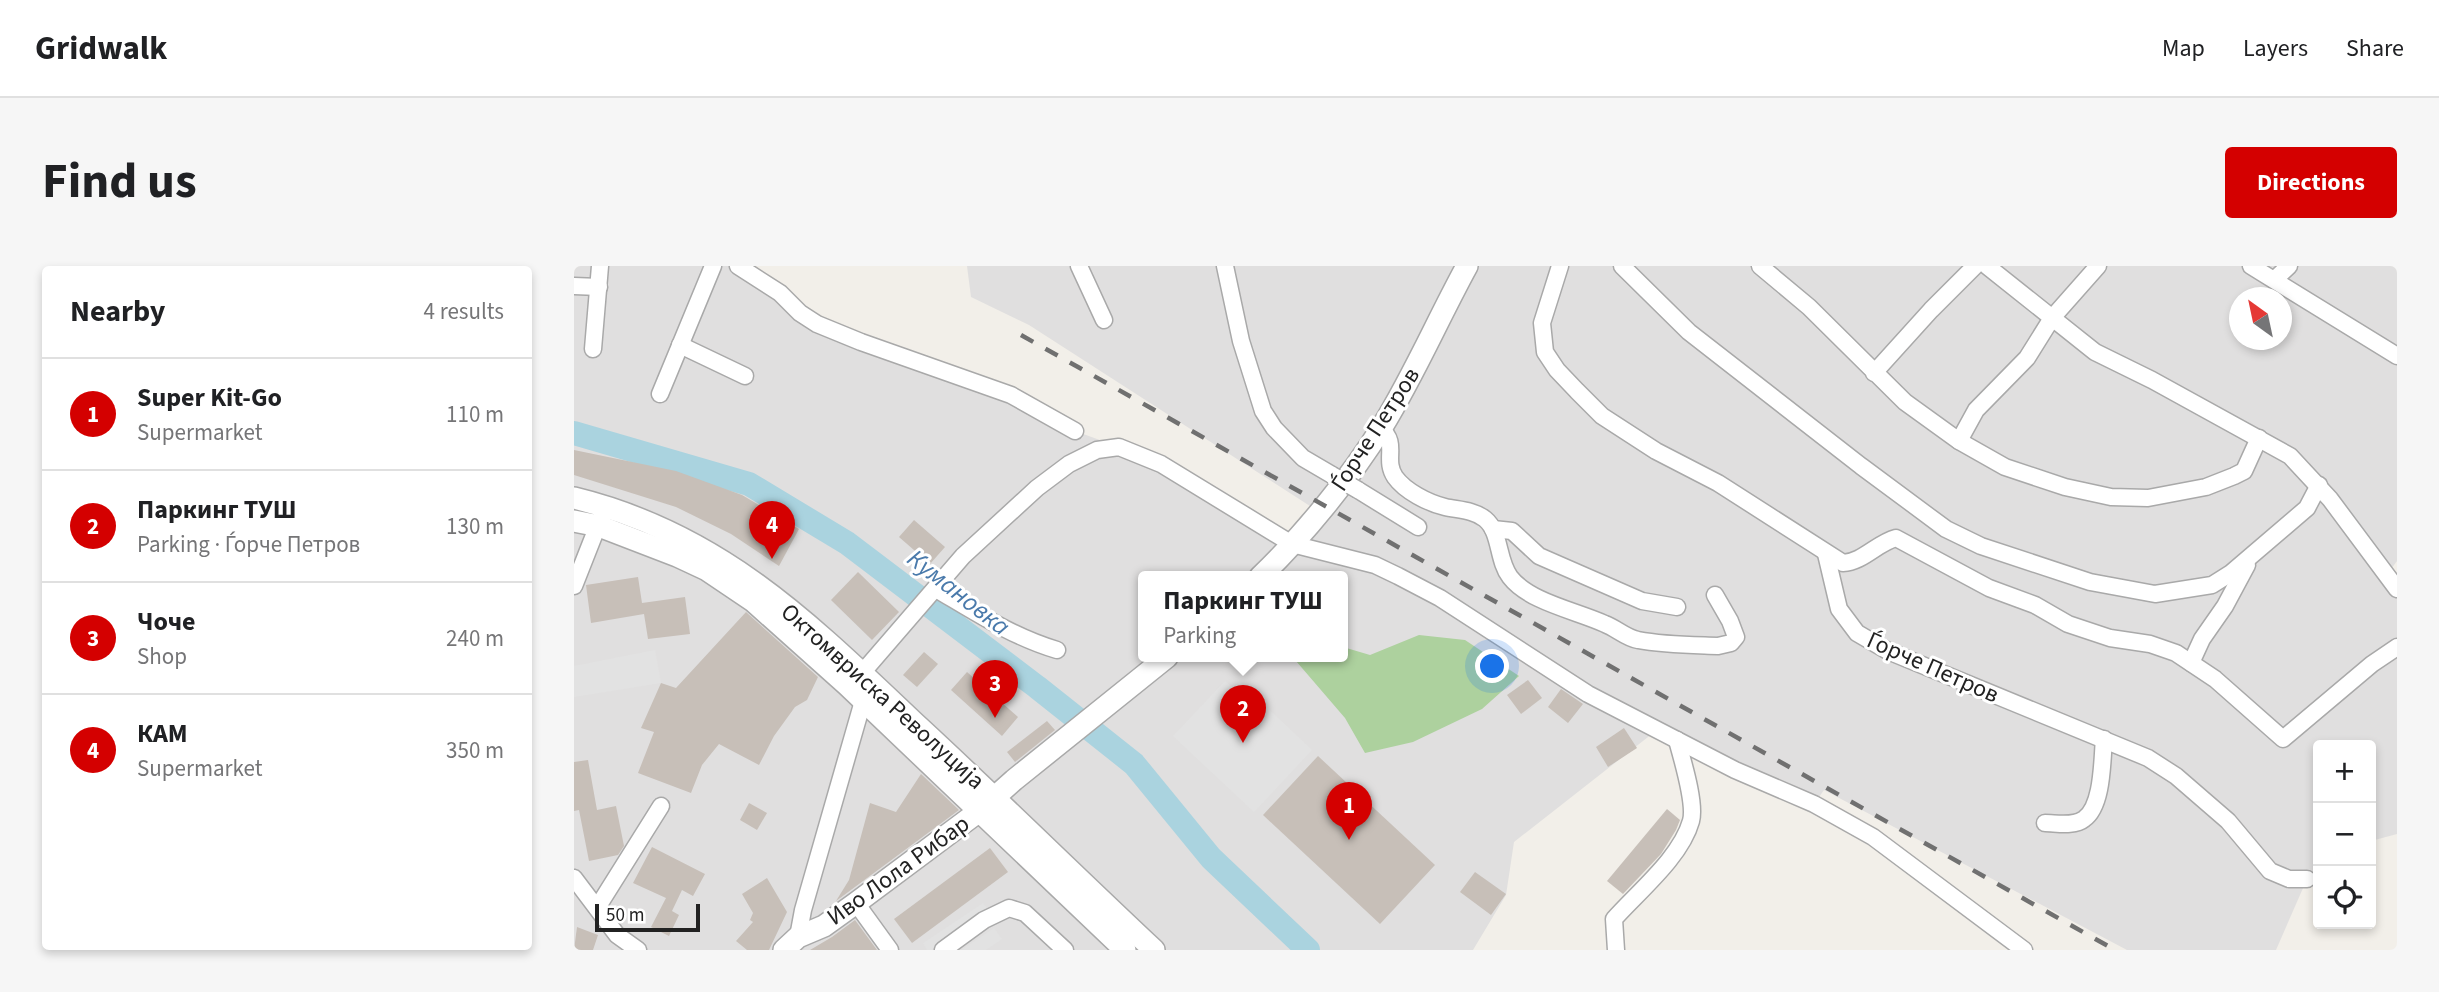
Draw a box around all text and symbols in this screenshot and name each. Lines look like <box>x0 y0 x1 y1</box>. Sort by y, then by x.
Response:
text: Gridwalk <box>35 25 167 72</box>
text: Map <box>2162 31 2205 66</box>
text: Layers <box>2243 31 2308 66</box>
text: Share <box>2346 31 2404 66</box>
text: Find us <box>42 147 197 217</box>
button: Directions <box>2225 147 2397 218</box>
north arrow <box>2229 287 2292 350</box>
text: Nearby <box>70 290 165 333</box>
text: 4 results <box>424 295 504 328</box>
street label: Ѓорче Петров <box>1322 360 1429 498</box>
text: Super Kit-Go <box>137 379 282 416</box>
text: 1 <box>87 398 99 431</box>
text: 110 m <box>446 398 504 431</box>
text: Supermarket <box>137 416 263 449</box>
text: Паркинг ТУШ <box>137 491 296 528</box>
pin: 4 <box>749 501 795 559</box>
text: 2 <box>87 510 99 543</box>
text: 130 m <box>446 510 504 543</box>
text: Parking · Ѓорче Петров <box>137 528 360 561</box>
water label: Кумановка <box>899 540 1018 645</box>
popup <box>1138 571 1348 662</box>
text: Паркинг ТУШ <box>1163 582 1323 619</box>
street label: Октомвриска Револуција <box>773 595 992 798</box>
text: Чоче <box>137 603 196 640</box>
text: Parking <box>1163 619 1236 652</box>
text: 3 <box>87 622 99 655</box>
text: 240 m <box>446 622 504 655</box>
street label: Ѓорче Петров <box>1861 623 2005 712</box>
text: Shop <box>137 640 187 673</box>
your location <box>1475 649 1509 683</box>
pin: 3 <box>972 660 1018 718</box>
pin: 2 <box>1220 685 1266 743</box>
text: КАМ <box>137 715 188 752</box>
text: 4 <box>87 734 99 767</box>
text: 350 m <box>446 734 504 767</box>
map controls <box>2313 740 2376 929</box>
button: + <box>2313 740 2376 803</box>
text: Supermarket <box>137 752 263 785</box>
pin: 1 <box>1326 782 1372 840</box>
button: − <box>2313 803 2376 866</box>
street label: Иво Лола Рибар <box>820 807 977 934</box>
button: locate <box>2313 866 2376 929</box>
scale bar <box>595 901 700 933</box>
text: 50 m <box>606 902 644 929</box>

